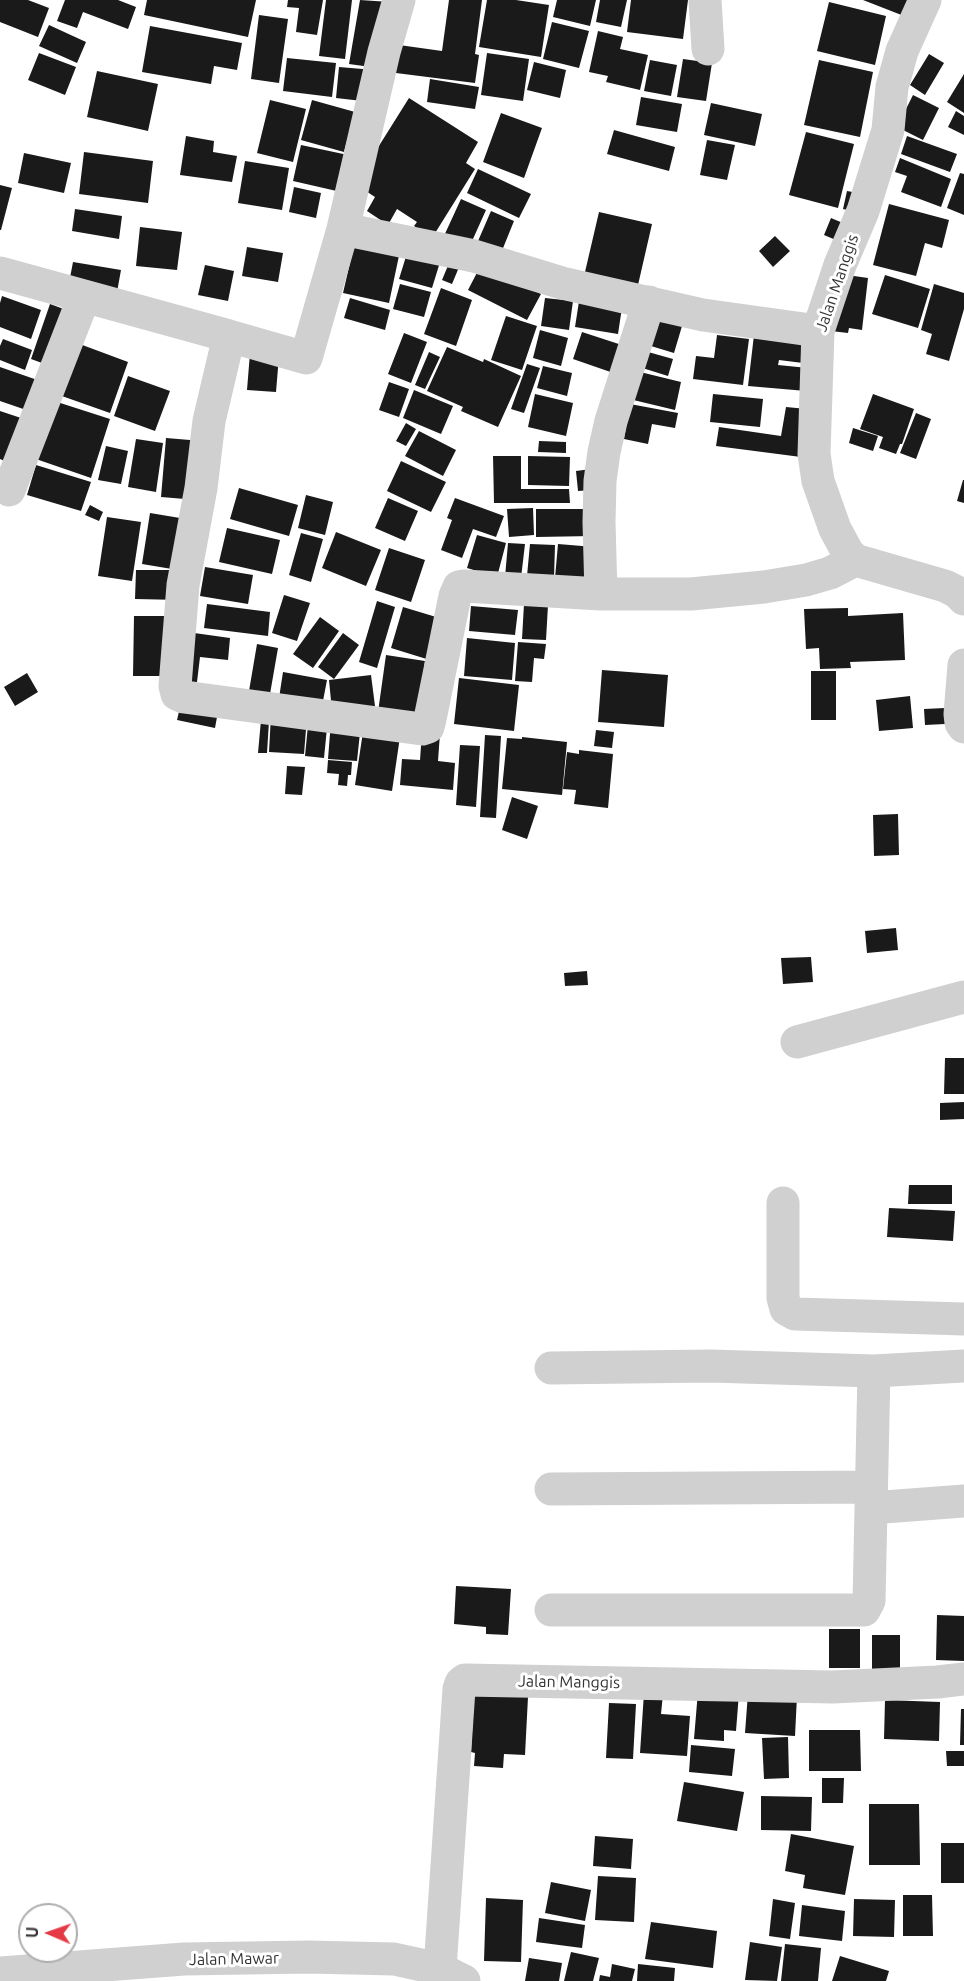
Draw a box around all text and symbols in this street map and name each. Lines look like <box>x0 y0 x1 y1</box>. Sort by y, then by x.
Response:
street label: Jalan Manggis <box>811 232 863 334</box>
street label: Jalan Manggis <box>518 1672 620 1692</box>
north arrow <box>18 1903 78 1963</box>
text: U <box>23 1927 41 1938</box>
street label: Jalan Mawar <box>189 1949 279 1969</box>

